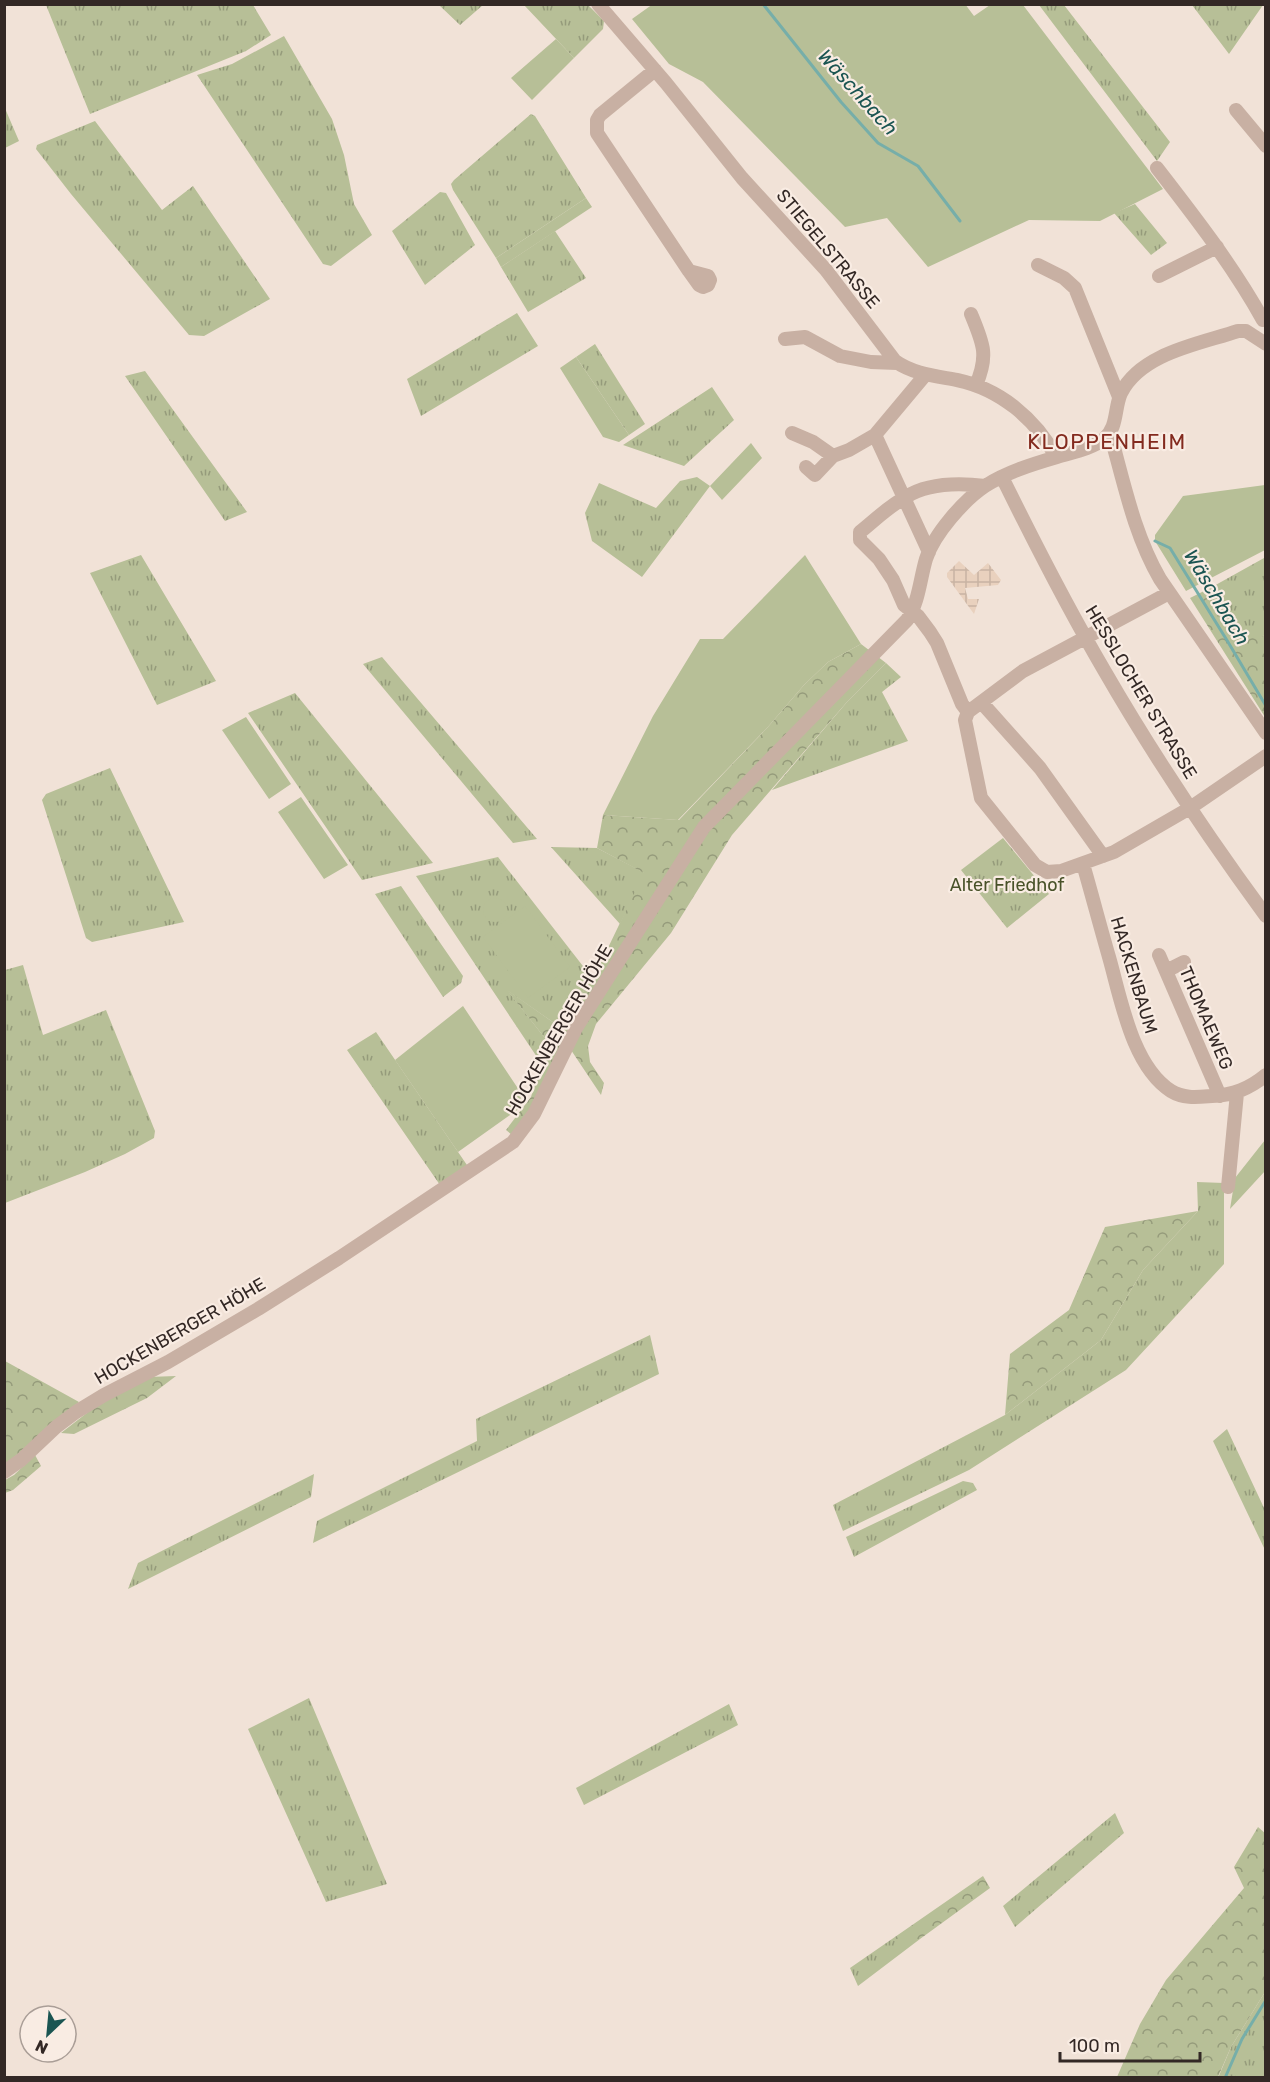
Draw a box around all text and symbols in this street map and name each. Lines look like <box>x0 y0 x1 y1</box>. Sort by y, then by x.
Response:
water label: Wäschbach <box>813 44 903 140</box>
street label: STIEGELSTRASSE <box>772 185 884 313</box>
district label: KLOPPENHEIM <box>1027 429 1187 454</box>
water label: Wäschbach <box>1179 545 1255 649</box>
street label: HESSLOCHER STRASSE <box>1080 601 1202 783</box>
park label: Alter Friedhof <box>950 874 1064 896</box>
street label: HACKENBAUM <box>1106 914 1162 1036</box>
street label: HOCKENBERGER HÖHE <box>501 940 617 1120</box>
street label: THOMAEWEG <box>1174 963 1238 1073</box>
street label: HOCKENBERGER HÖHE <box>90 1273 270 1389</box>
north arrow <box>18 2004 78 2064</box>
scale bar <box>1060 2025 1200 2063</box>
text: 100 m <box>1069 2035 1120 2057</box>
text: N <box>32 2036 51 2058</box>

